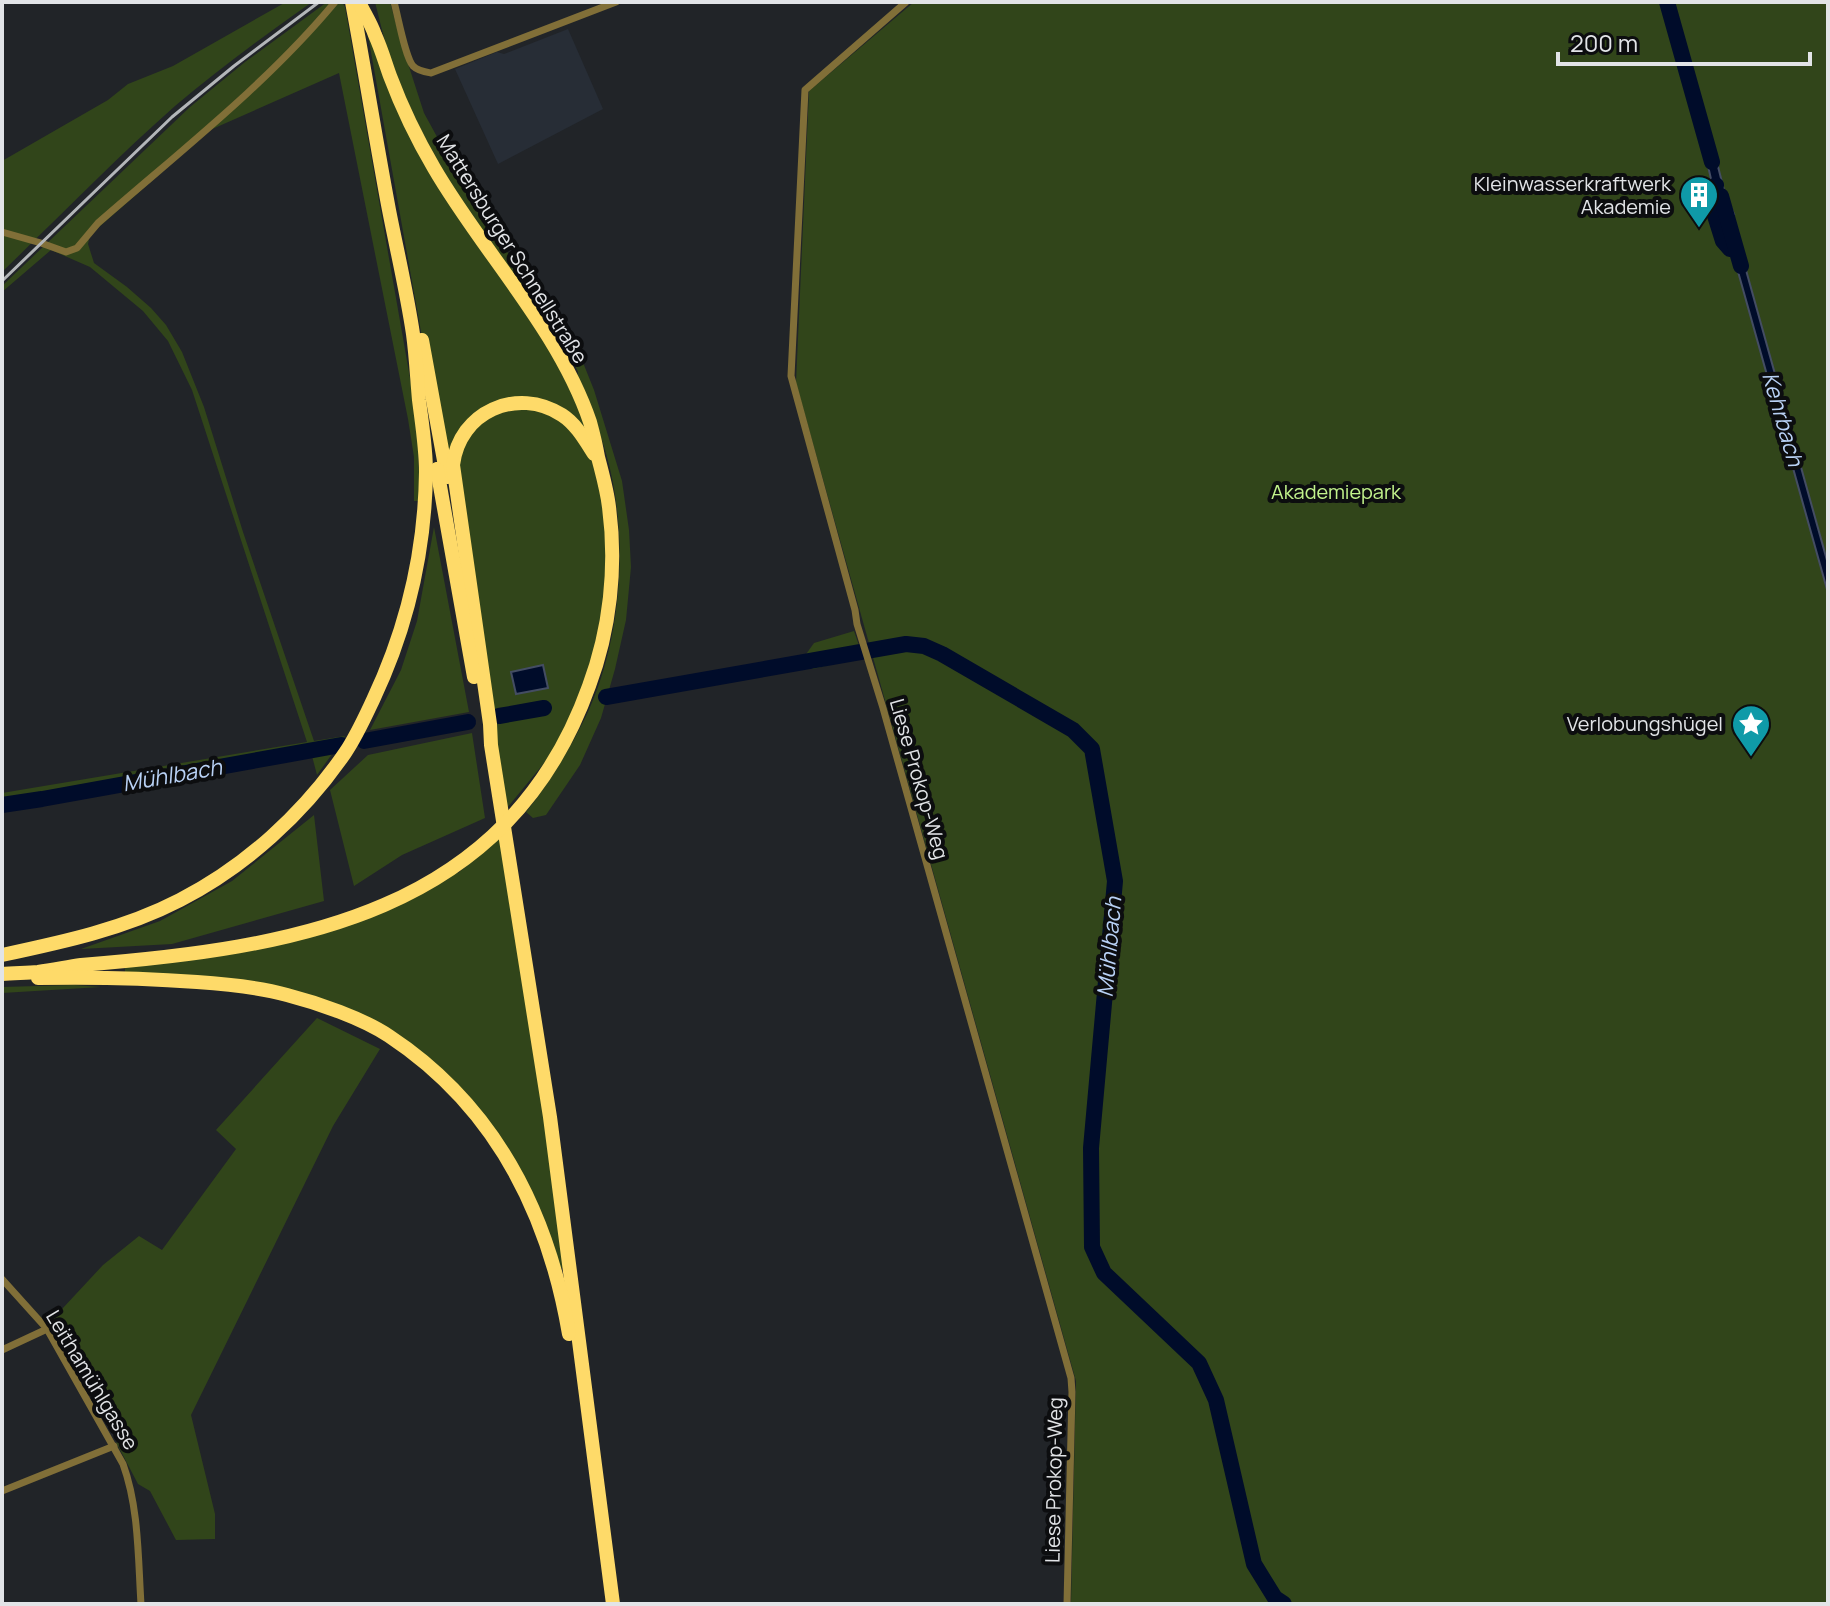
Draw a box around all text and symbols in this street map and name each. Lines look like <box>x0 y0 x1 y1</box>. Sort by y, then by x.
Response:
scale bar <box>1558 16 1810 66</box>
text: 200 m <box>1570 26 1638 59</box>
street label: Mattersburger Schnellstraße <box>431 129 594 368</box>
place label: Kleinwasserkraftwerk Akademie <box>1474 170 1672 220</box>
building icon: Kleinwasserkraftwerk Akademie <box>1678 174 1720 229</box>
water label: Kehrbach <box>1755 368 1811 470</box>
park label: Akademiepark <box>1271 478 1402 505</box>
street label: Liese Prokop-Weg <box>884 696 955 862</box>
place icon: Verlobungshügel <box>1730 703 1772 758</box>
place label: Verlobungshügel <box>1567 710 1723 737</box>
water label: Mühlbach <box>120 751 225 798</box>
water label: Mühlbach <box>1090 895 1128 998</box>
street label: Leithamühlgasse <box>40 1305 145 1455</box>
street label: Liese Prokop-Weg <box>1039 1397 1068 1563</box>

